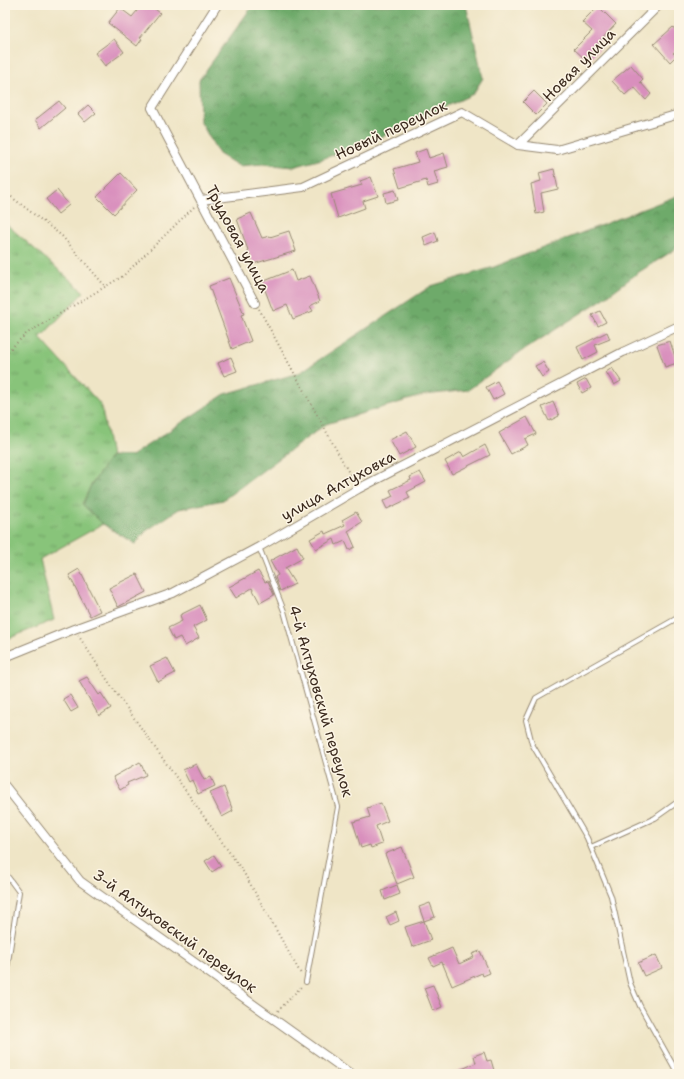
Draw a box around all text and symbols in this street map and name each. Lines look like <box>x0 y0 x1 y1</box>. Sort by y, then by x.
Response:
street label: Новая улица <box>538 24 620 106</box>
street label: Новый переулок <box>332 95 450 165</box>
street label: Трудовая улица <box>201 182 275 297</box>
street label: улица Алтуховка <box>277 446 399 526</box>
street label: 4-й Алтуховский переулок <box>284 603 358 799</box>
street label: 3-й Алтуховский переулок <box>89 865 261 997</box>

